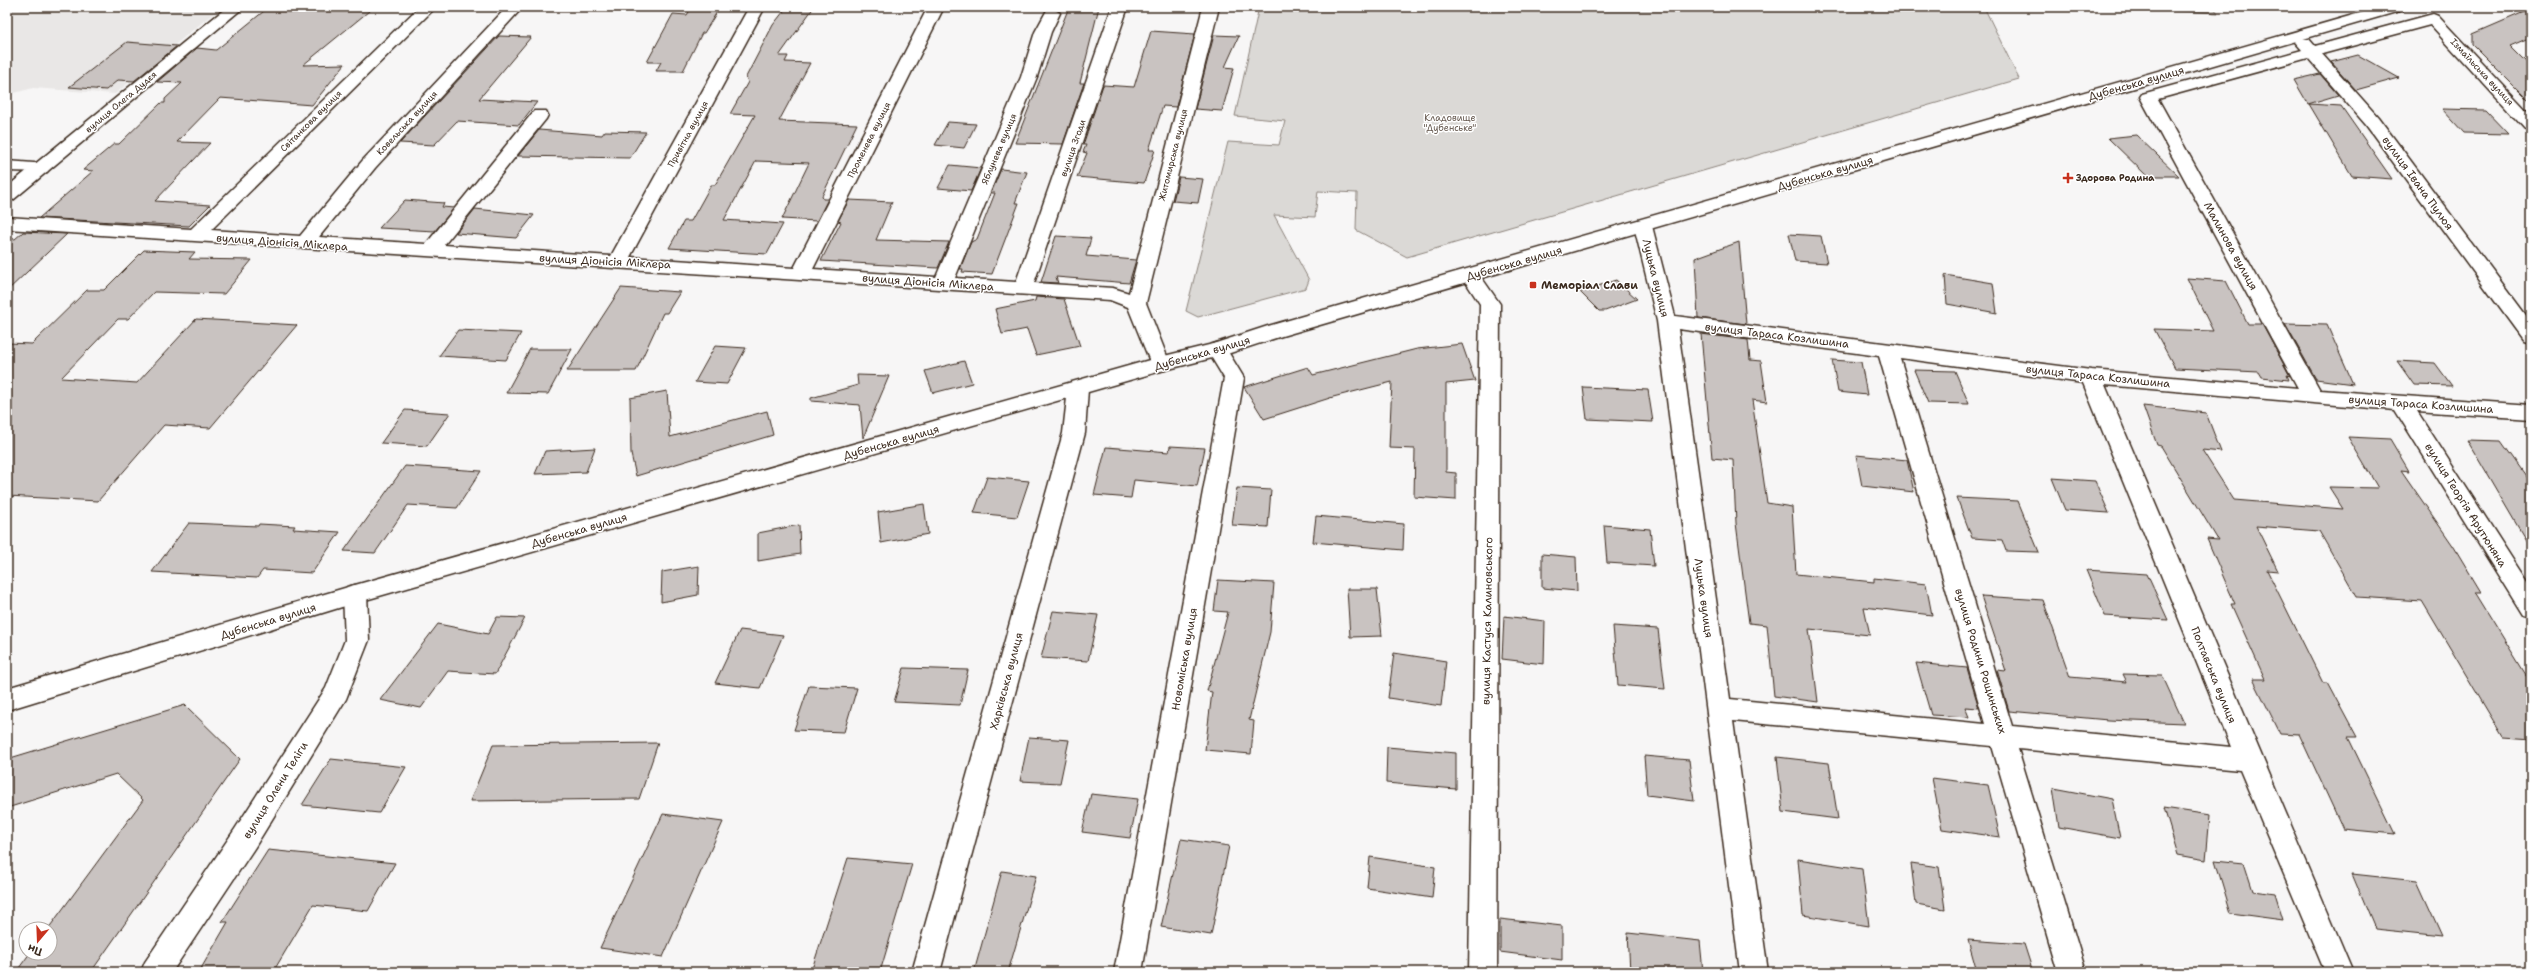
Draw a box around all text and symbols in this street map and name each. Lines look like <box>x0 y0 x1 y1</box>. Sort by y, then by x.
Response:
street label: Ізмаїльська вулиця <box>2448 36 2516 108</box>
street label: Дубенська вулиця <box>2086 63 2186 104</box>
street label: вулиця Олега Дудєя <box>83 68 159 135</box>
street label: Світанкова вулиця <box>278 88 344 154</box>
street label: Ковельська вулиця <box>374 88 440 158</box>
street label: Привітна вулиця <box>665 99 711 169</box>
street label: Променева вулиця <box>845 100 893 180</box>
street label: Житомирська вулиця <box>1156 108 1190 202</box>
street label: Яблунева вулиця <box>979 112 1019 186</box>
park label: Кладовище "Дубенське" <box>1424 112 1476 134</box>
street label: вулиця Згоди <box>1058 118 1088 178</box>
street label: вулиця Івана Пулюя <box>2378 133 2457 233</box>
street label: Дубенська вулиця <box>1775 153 1875 194</box>
place label: Здорова Родина <box>2076 172 2155 184</box>
marker: Здорова Родина <box>2063 173 2073 183</box>
street label: Малинова вулиця <box>2200 199 2261 293</box>
street label: вулиця Діонісія Міклера <box>216 230 348 255</box>
street label: Луцька вулиця <box>1639 237 1673 319</box>
street label: Дубенська вулиця <box>1464 243 1564 284</box>
street label: вулиця Діонісія Міклера <box>539 251 671 272</box>
street label: вулиця Діонісія Міклера <box>862 270 994 295</box>
place label: Меморіал Слави <box>1541 278 1638 293</box>
marker: Меморіал Слави <box>1528 280 1538 290</box>
street label: вулиця Тараса Козлишина <box>1704 319 1850 352</box>
street label: Дубенська вулиця <box>1152 333 1252 374</box>
street label: вулиця Тараса Козлишина <box>2025 361 2171 392</box>
street label: вулиця Тараса Козлишина <box>2348 392 2494 417</box>
street label: Дубенська вулиця <box>841 422 941 463</box>
street label: вулиця Георгія Арутюняна <box>2421 440 2510 570</box>
street label: Дубенська вулиця <box>529 510 629 551</box>
street label: вулиця Кастуся Калиновського <box>1479 537 1496 705</box>
street label: Луцька вулиця <box>1690 557 1717 639</box>
street label: вулиця Родини Рощинських <box>1951 587 2010 736</box>
street label: Дубенська вулиця <box>218 600 318 643</box>
street label: Новоміська вулиця <box>1168 607 1201 712</box>
street label: Полтавська вулиця <box>2187 625 2240 726</box>
street label: Харківська вулиця <box>986 631 1027 731</box>
street label: вулиця Олени Теліги <box>239 739 311 842</box>
north arrow <box>18 921 58 961</box>
text: Пн <box>26 941 44 959</box>

